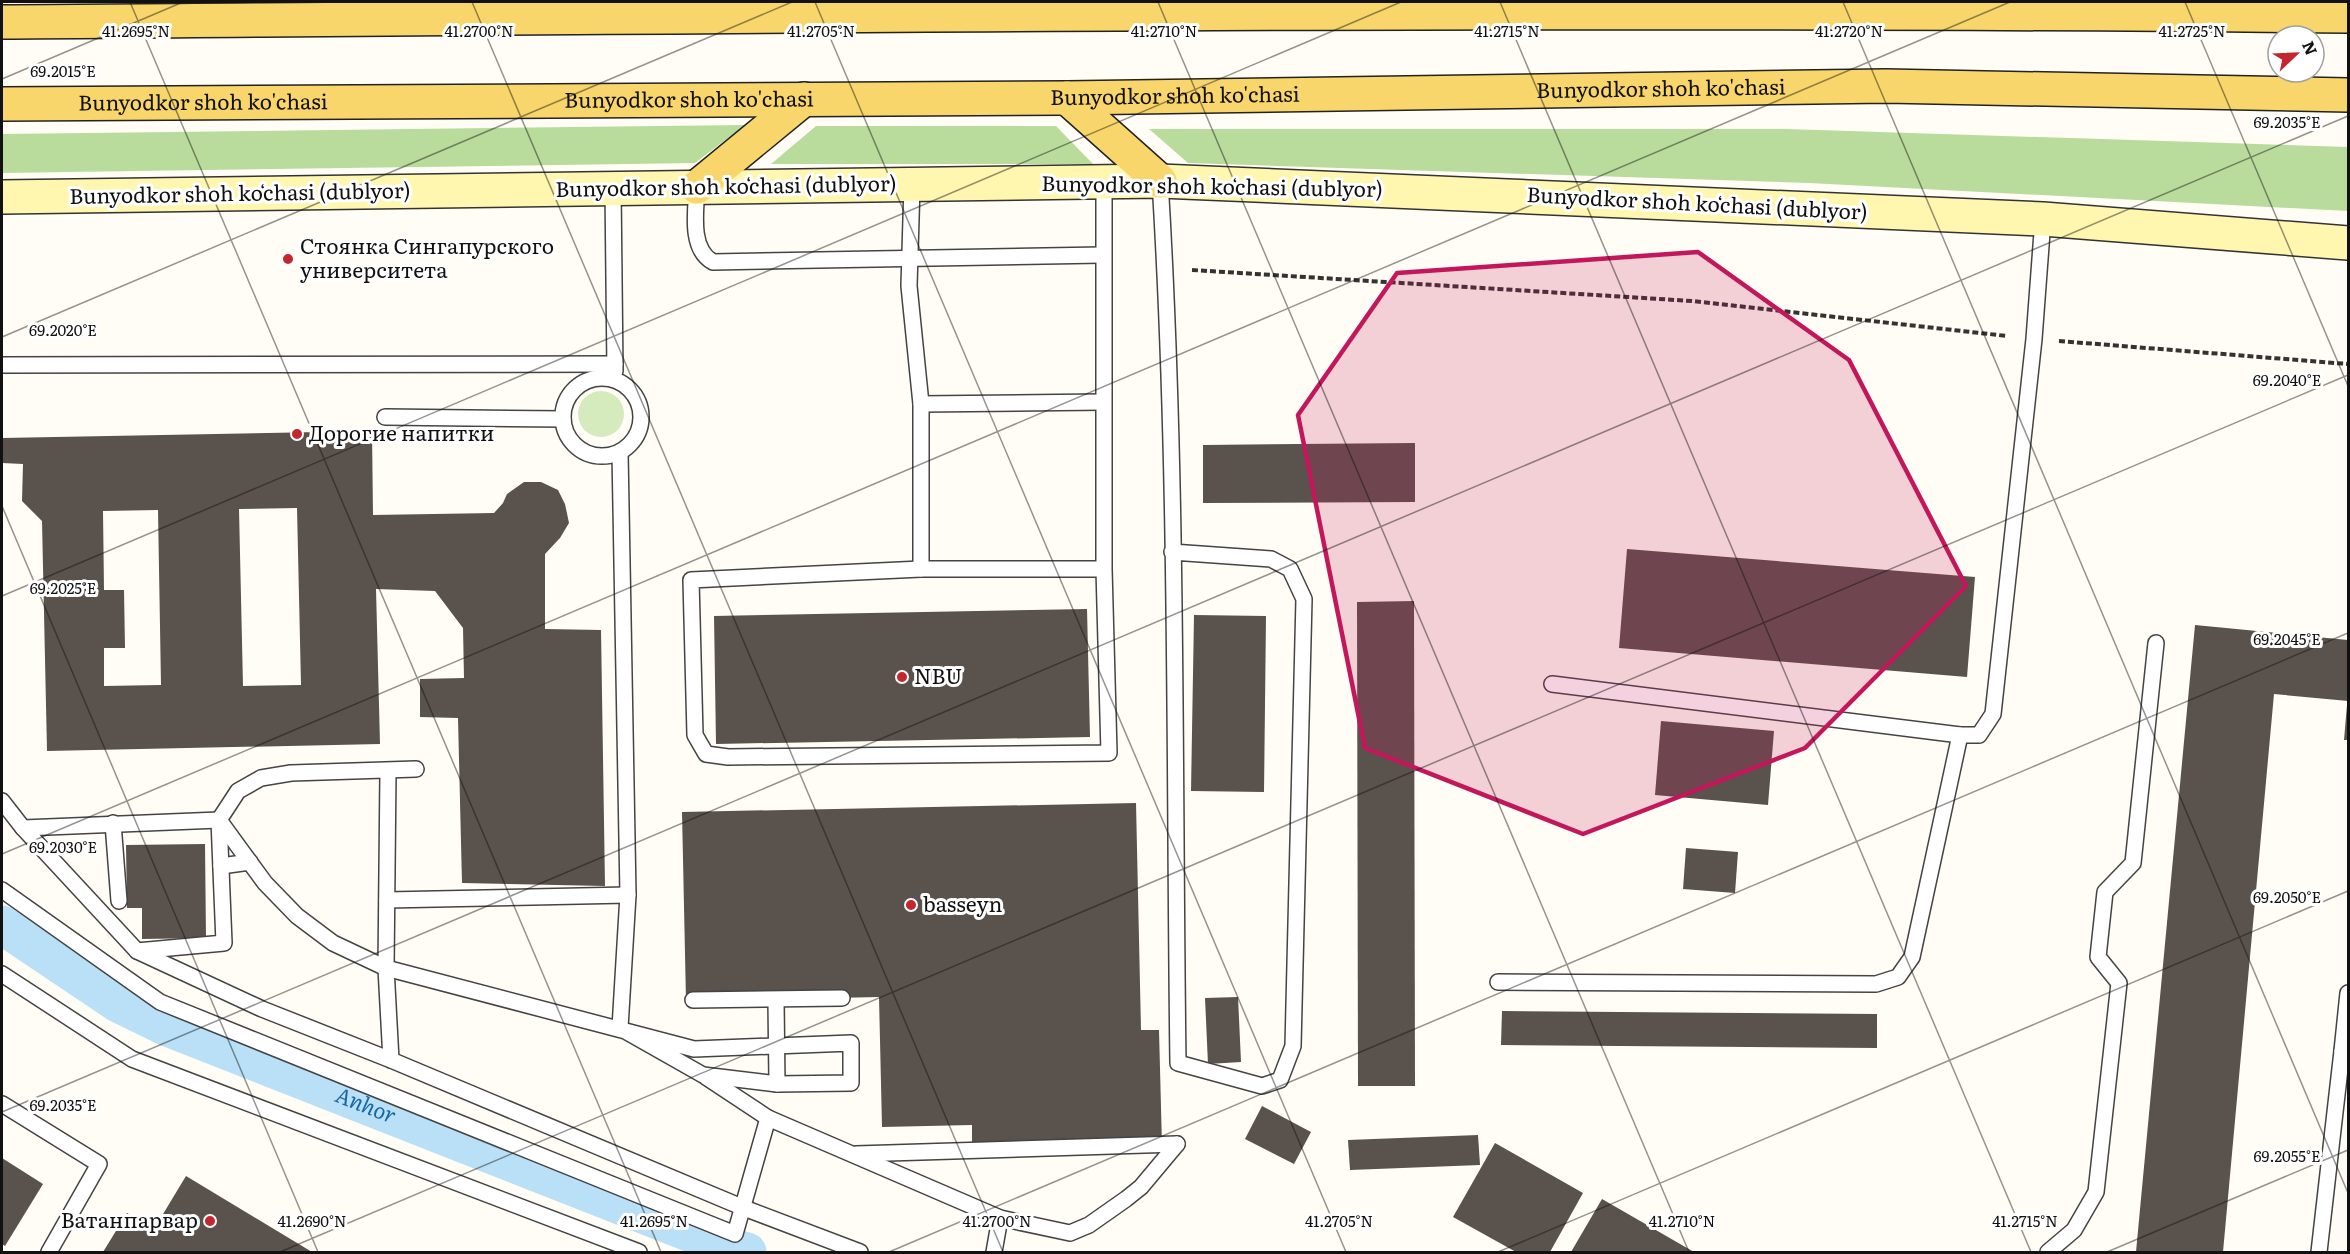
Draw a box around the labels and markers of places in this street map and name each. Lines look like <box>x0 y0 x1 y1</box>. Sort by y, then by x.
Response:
place label: Стоянка Сингапурского университета <box>300 229 554 284</box>
marker: Стоянка Сингапурского университета <box>281 252 295 266</box>
place label: Дорогие напитки <box>309 416 494 447</box>
marker: Дорогие напитки <box>290 427 304 441</box>
place label: NBU <box>914 659 962 690</box>
marker: NBU <box>895 670 909 684</box>
place label: basseyn <box>923 887 1003 918</box>
marker: basseyn <box>904 898 918 912</box>
place label: Ватанпарвар <box>61 1203 198 1234</box>
marker: Ватанпарвар <box>203 1214 217 1228</box>

